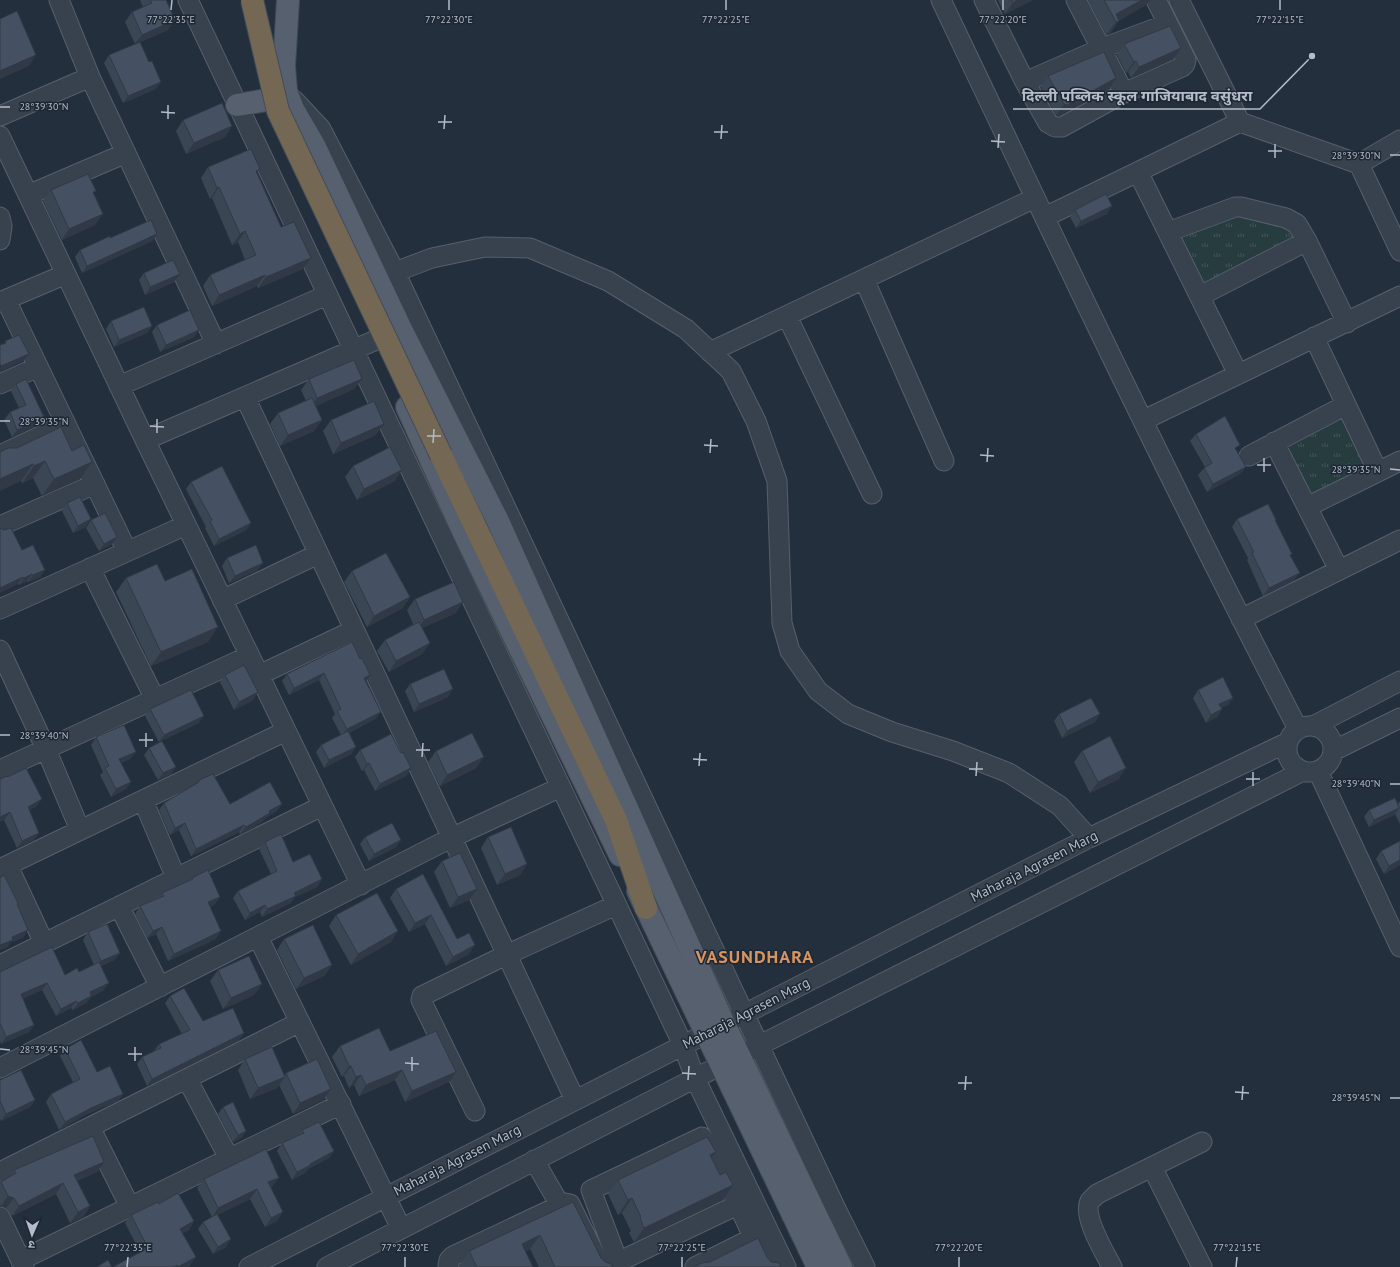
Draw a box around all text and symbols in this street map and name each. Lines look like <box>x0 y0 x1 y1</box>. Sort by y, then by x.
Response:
text: 77°22'35"E <box>147 13 195 26</box>
text: 77°22'30"E <box>425 13 473 26</box>
text: 77°22'25"E <box>702 13 750 26</box>
text: 77°22'20"E <box>979 13 1027 26</box>
text: 77°22'15"E <box>1256 13 1304 26</box>
callout: दिल्ली पब्लिक स्कूल गाजियाबाद वसुंधरा <box>1013 82 1260 109</box>
text: दिल्ली पब्लिक स्कूल गाजियाबाद वसुंधरा <box>1022 86 1253 106</box>
text: 28°39'30"N <box>19 100 69 113</box>
text: 28°39'30"N <box>1331 149 1381 162</box>
text: 28°39'35"N <box>19 415 69 428</box>
text: 28°39'35"N <box>1331 463 1381 476</box>
text: 28°39'40"N <box>19 729 69 742</box>
text: 28°39'40"N <box>1331 777 1381 790</box>
street label: Maharaja Agrasen Marg <box>967 826 1101 906</box>
district label: VASUNDHARA <box>695 945 814 968</box>
street label: Maharaja Agrasen Marg <box>679 973 813 1053</box>
text: 28°39'45"N <box>19 1043 69 1056</box>
text: 28°39'45"N <box>1331 1091 1381 1104</box>
street label: Maharaja Agrasen Marg <box>390 1120 524 1200</box>
north arrow <box>12 1215 52 1255</box>
text: उ <box>28 1238 35 1252</box>
text: 77°22'35"E <box>104 1241 152 1254</box>
text: 77°22'30"E <box>381 1241 429 1254</box>
text: 77°22'25"E <box>658 1241 706 1254</box>
text: 77°22'20"E <box>935 1241 983 1254</box>
text: 77°22'15"E <box>1213 1241 1261 1254</box>

